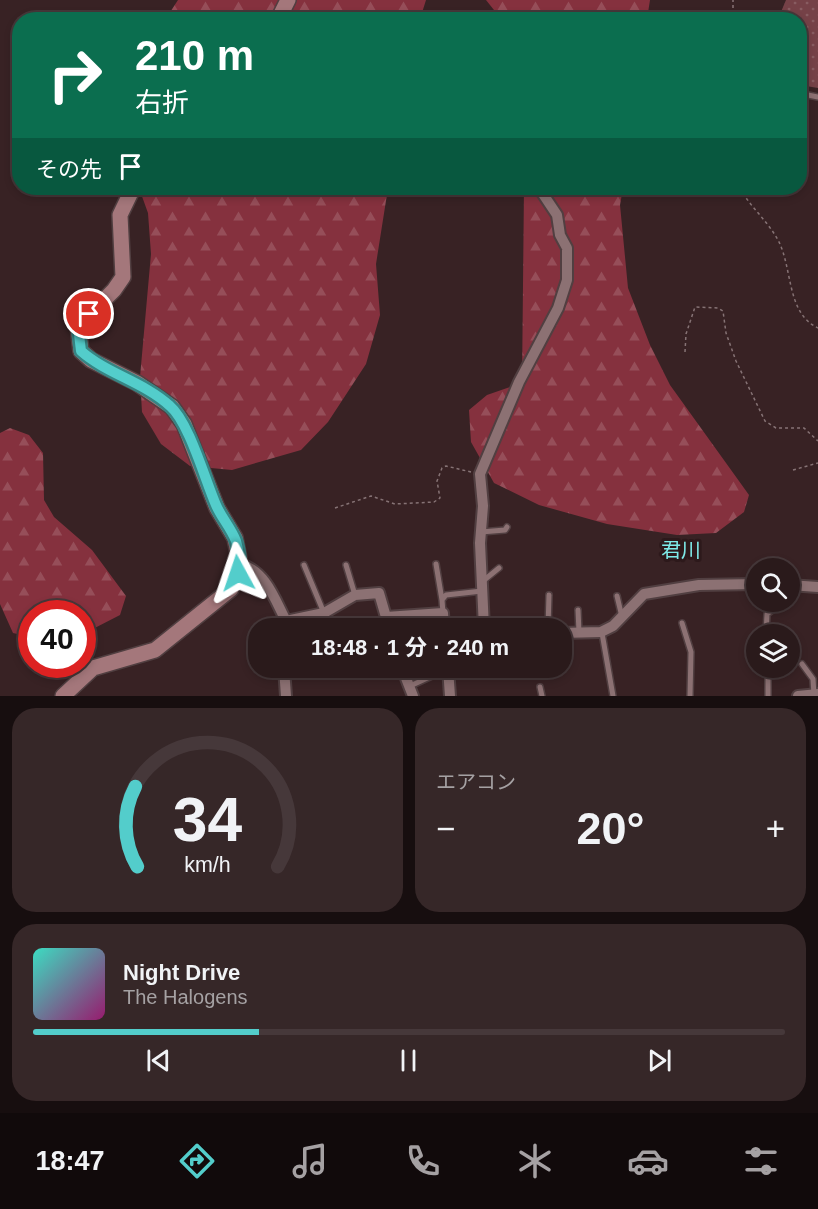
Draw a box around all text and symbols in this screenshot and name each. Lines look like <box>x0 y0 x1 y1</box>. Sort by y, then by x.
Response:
text: 210 m <box>135 32 254 79</box>
icon: right <box>36 36 114 114</box>
text: 右折 <box>135 88 189 118</box>
icon: arrive <box>114 150 147 183</box>
text: その先 <box>36 157 102 182</box>
pin <box>63 288 114 339</box>
icon: arrive <box>72 297 105 330</box>
district label: 君川 <box>661 539 701 561</box>
position arrow <box>206 541 270 605</box>
map controls <box>746 558 800 678</box>
button: search <box>746 558 800 612</box>
speed limit sign: 40 <box>18 600 96 678</box>
button: layers <box>746 624 800 678</box>
text: 18:48 · 1 分 · 240 m <box>311 635 509 660</box>
text: エアコン <box>436 771 516 793</box>
text: 34 <box>173 785 242 854</box>
text: 20° <box>576 803 645 854</box>
text: − <box>436 810 455 847</box>
text: + <box>766 810 785 847</box>
text: km/h <box>184 853 231 877</box>
text: Night Drive <box>123 960 240 985</box>
text: The Halogens <box>123 986 248 1008</box>
icon: previous <box>142 1044 175 1077</box>
icon: pause <box>392 1044 425 1077</box>
icon: next <box>643 1044 676 1077</box>
icon: directions <box>176 1140 218 1182</box>
icon: music <box>289 1140 331 1182</box>
icon: phone <box>402 1140 444 1182</box>
icon: climate <box>514 1140 556 1182</box>
icon: car <box>627 1140 669 1182</box>
icon: filters <box>740 1140 782 1182</box>
text: 18:47 <box>35 1146 105 1176</box>

